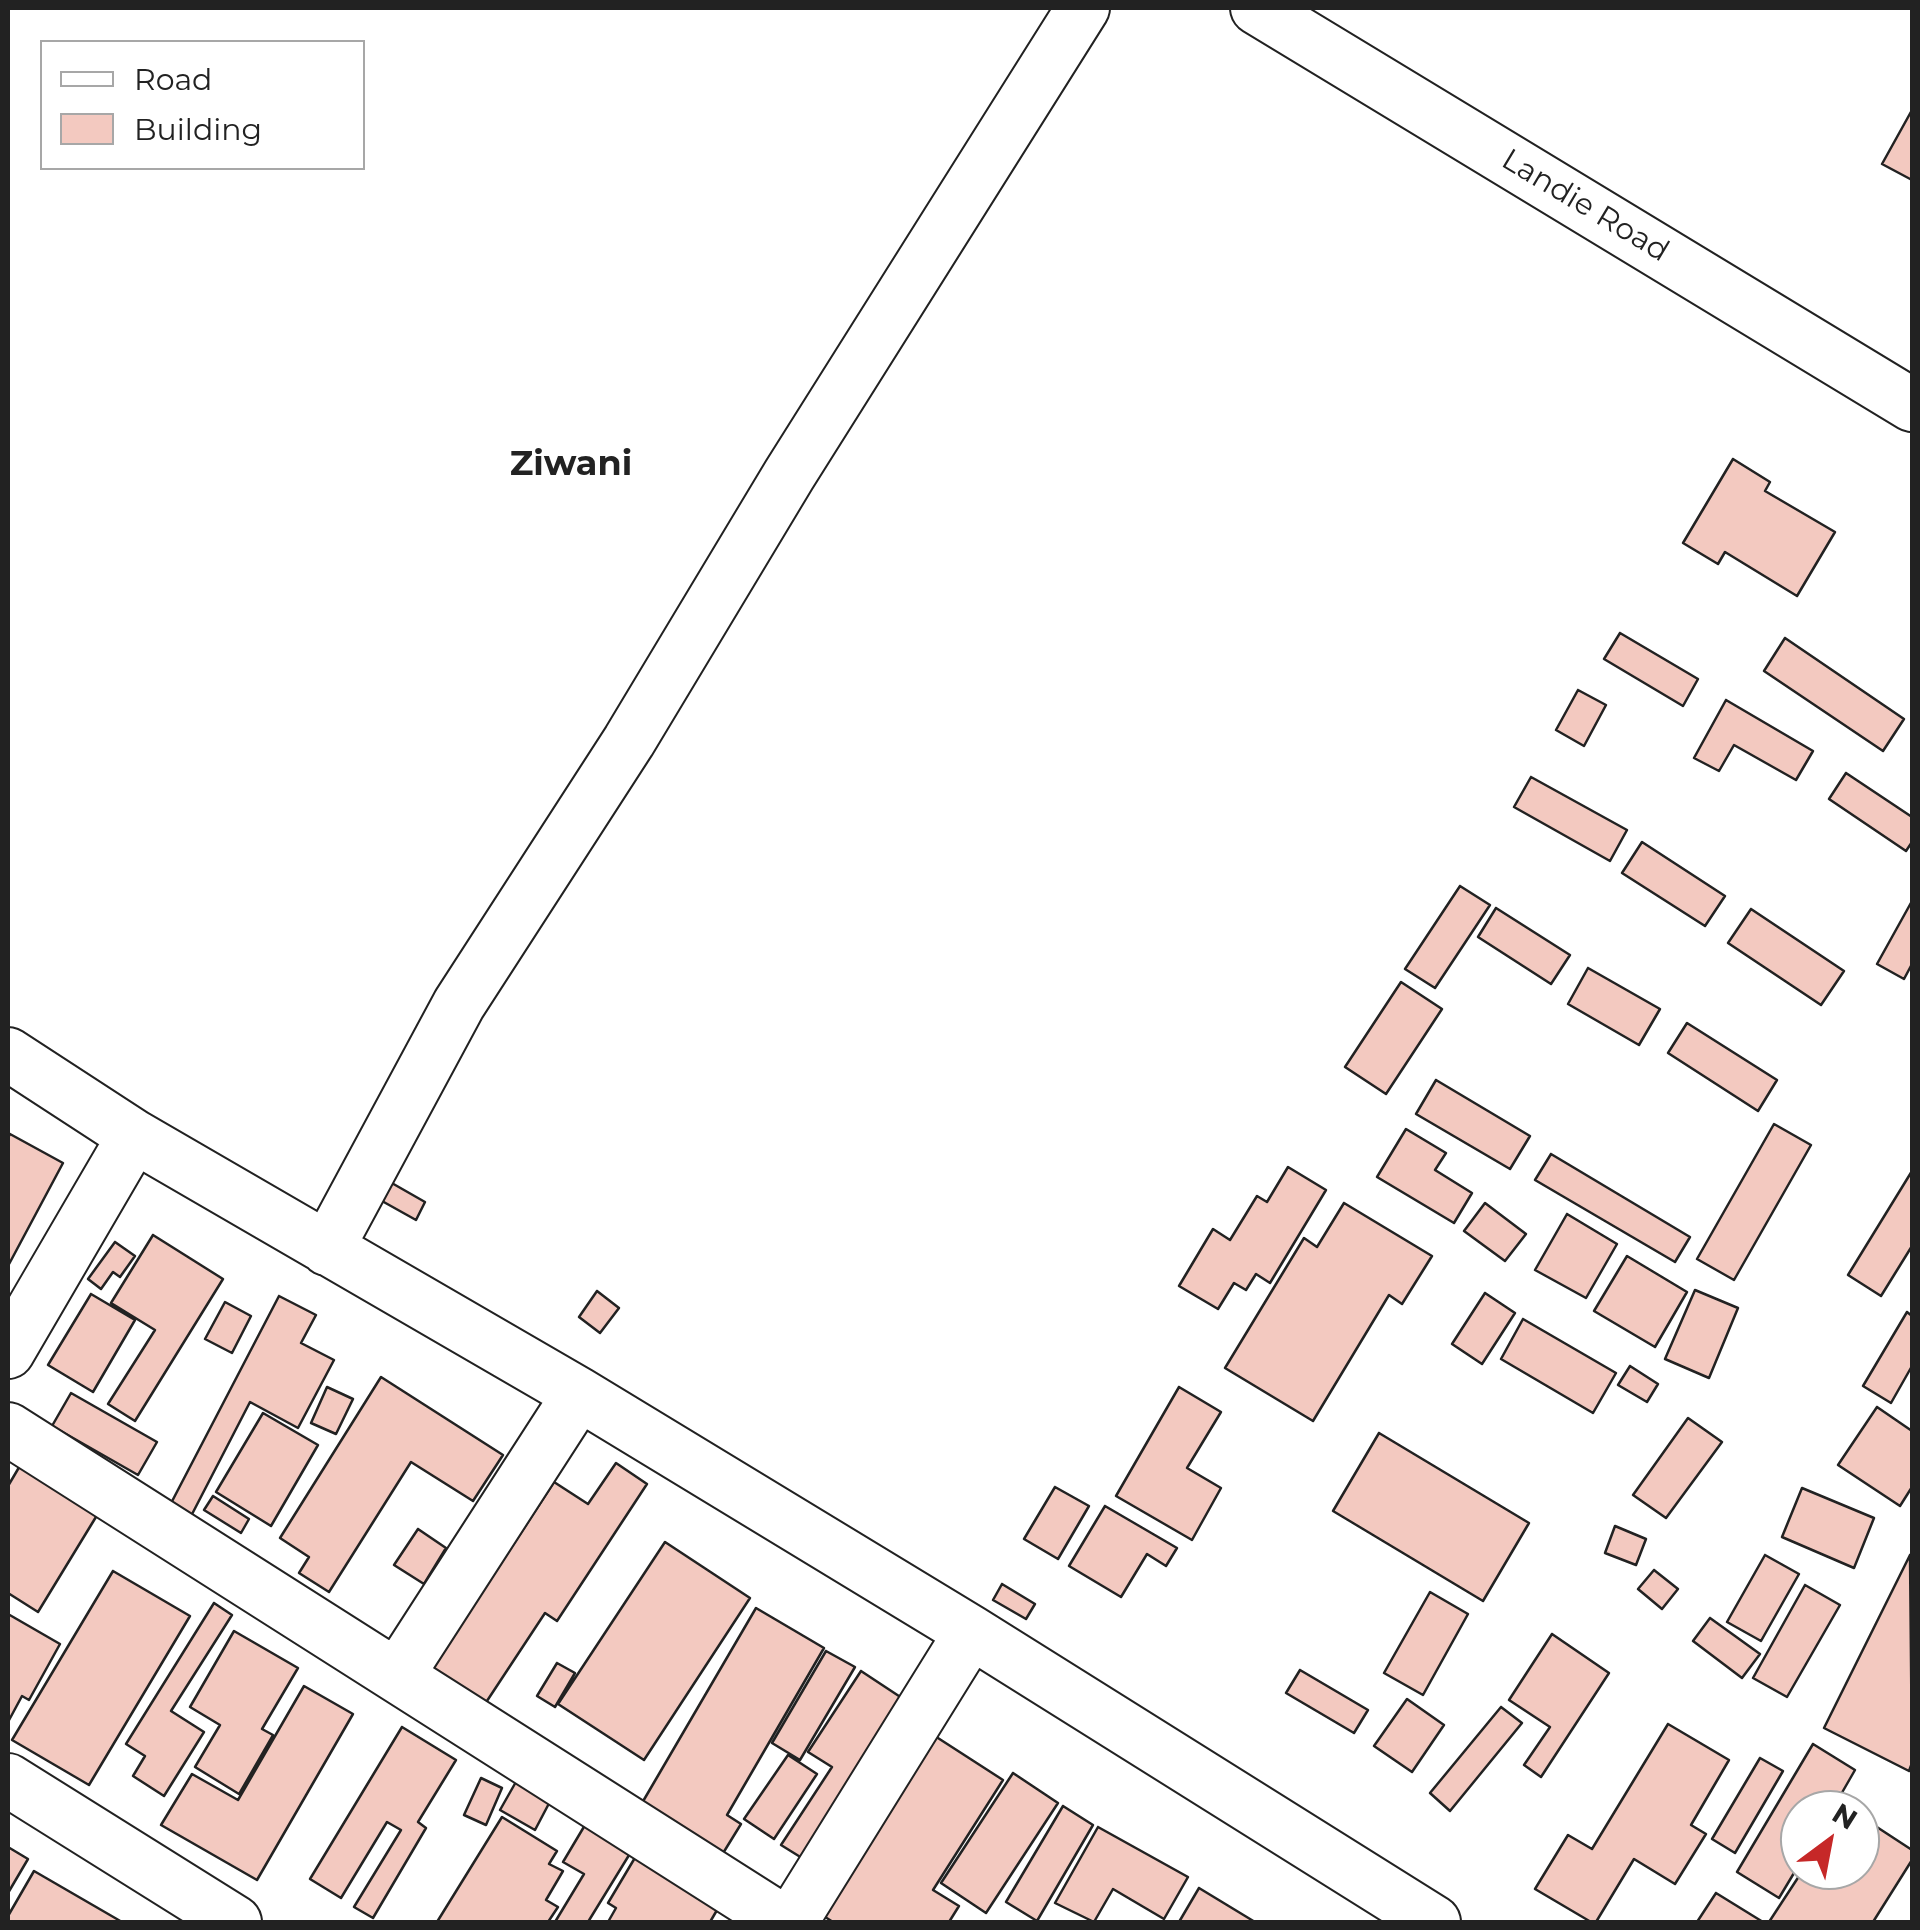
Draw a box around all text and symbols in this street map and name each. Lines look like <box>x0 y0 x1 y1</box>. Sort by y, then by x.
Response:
legend <box>40 40 365 170</box>
text: Road <box>134 61 212 98</box>
text: Building <box>134 111 262 148</box>
street label: Landie Road <box>1495 142 1675 270</box>
district label: Ziwani <box>510 444 632 486</box>
north arrow <box>1780 1790 1880 1890</box>
text: N <box>1826 1796 1863 1837</box>

